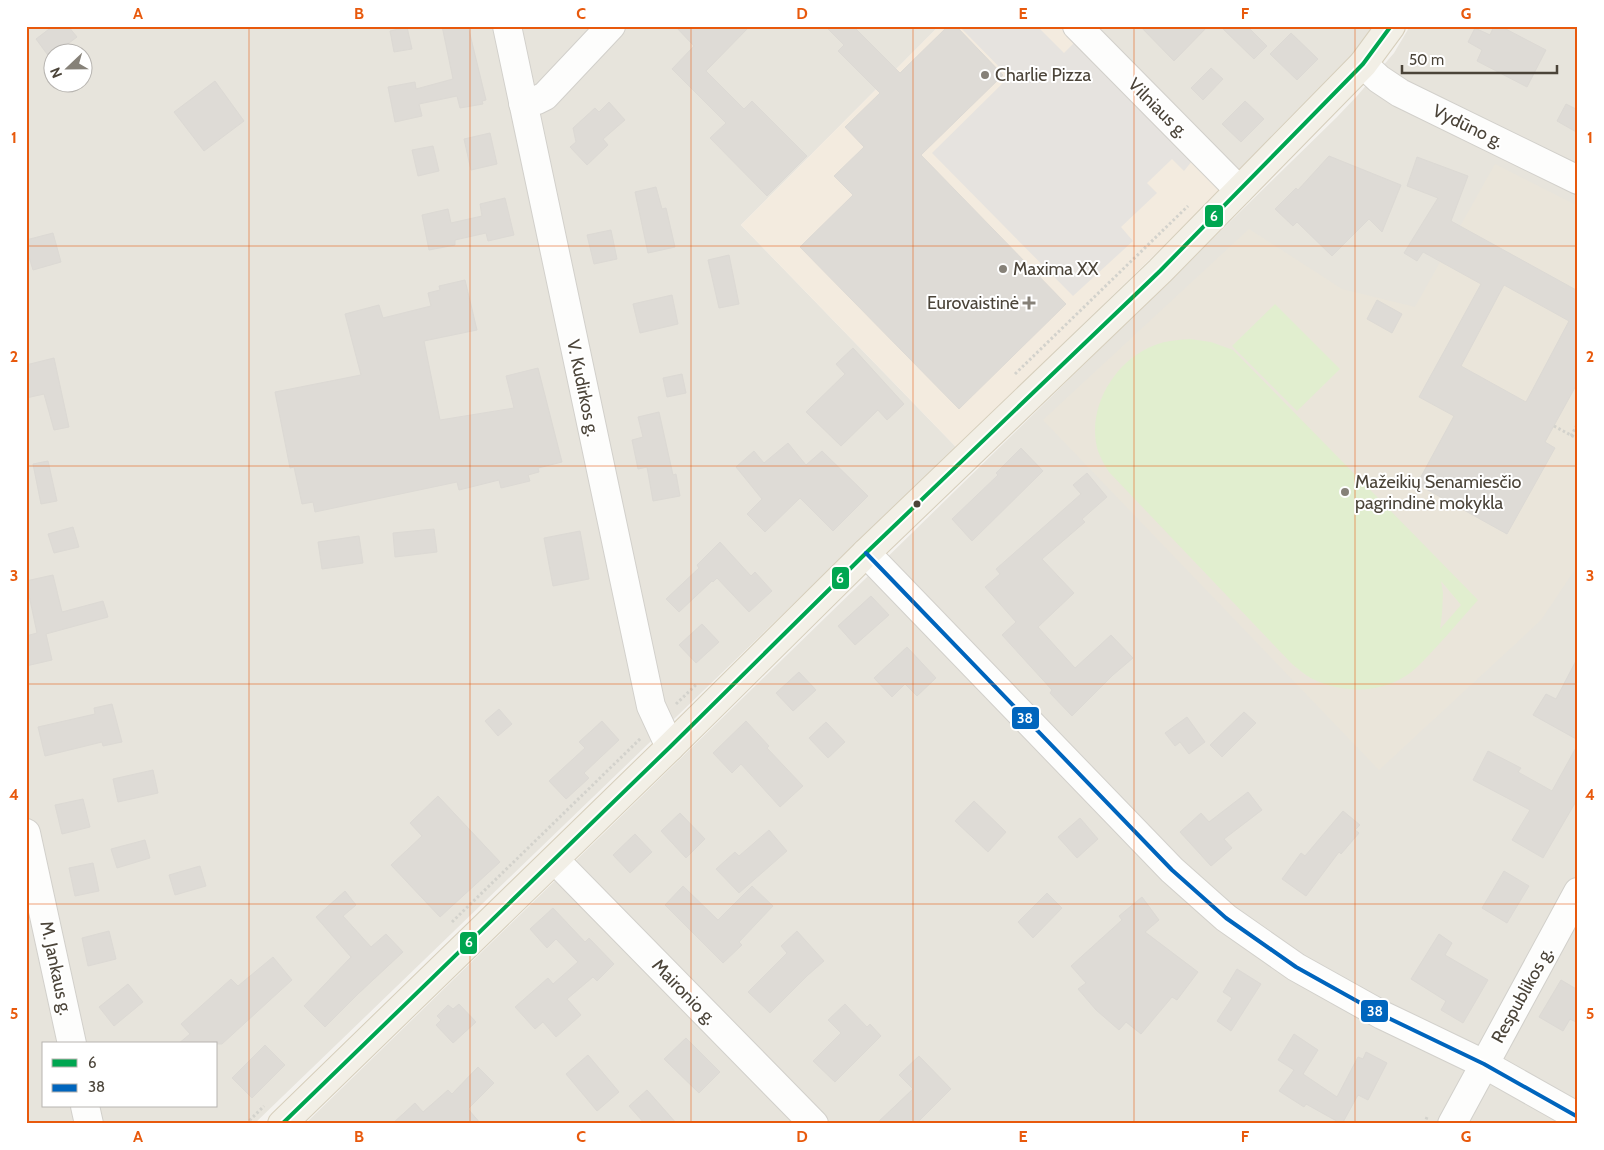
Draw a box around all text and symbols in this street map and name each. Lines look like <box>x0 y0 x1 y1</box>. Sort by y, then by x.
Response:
text: A <box>133 4 143 23</box>
text: B <box>354 4 364 23</box>
text: C <box>576 4 586 23</box>
text: D <box>796 4 808 23</box>
text: E <box>1018 4 1028 23</box>
text: F <box>1241 4 1250 23</box>
text: G <box>1461 4 1471 23</box>
north arrow <box>42 42 92 92</box>
scale bar <box>1402 42 1556 74</box>
text: 50 m <box>1409 51 1444 69</box>
place label: Charlie Pizza <box>995 64 1091 86</box>
text: N <box>46 65 66 81</box>
marker: Charlie Pizza <box>979 69 991 81</box>
street label: Vilniaus g. <box>1123 73 1193 143</box>
street label: Vydūno g. <box>1429 99 1507 153</box>
text: 1 <box>11 128 17 147</box>
text: 1 <box>1587 128 1593 147</box>
line badge: 6 <box>1204 204 1224 228</box>
text: 6 <box>1210 207 1218 225</box>
place label: Maxima XX <box>1013 258 1099 280</box>
marker: Maxima XX <box>997 263 1009 275</box>
place label: Eurovaistinė <box>927 292 1019 314</box>
marker: Eurovaistinė <box>1023 297 1035 309</box>
street label: V. Kudirkos g. <box>562 338 604 438</box>
text: 2 <box>10 347 18 366</box>
text: 2 <box>1586 347 1594 366</box>
place label: Mažeikių Senamiesčio pagrindinė mokykla <box>1355 471 1522 514</box>
marker: Mažeikių Senamiesčio pagrindinė mokykla <box>1339 486 1351 498</box>
unlabelled marker <box>912 499 922 509</box>
text: 3 <box>10 566 18 585</box>
line badge: 6 <box>831 566 850 590</box>
text: 3 <box>1586 566 1594 585</box>
text: 6 <box>836 569 844 587</box>
line badge: 38 <box>1011 706 1040 730</box>
text: 38 <box>1017 709 1033 727</box>
text: 4 <box>9 785 19 804</box>
text: 4 <box>1585 785 1595 804</box>
street label: M. Jankaus g. <box>35 919 77 1017</box>
line badge: 6 <box>459 931 478 955</box>
text: 6 <box>465 933 473 951</box>
street label: Respublikos g. <box>1487 943 1557 1047</box>
street label: Maironio g. <box>647 955 721 1029</box>
line badge: 38 <box>1360 999 1389 1023</box>
text: 38 <box>1367 1002 1383 1020</box>
text: 5 <box>10 1004 18 1023</box>
text: 5 <box>1586 1004 1594 1023</box>
legend <box>42 1042 218 1108</box>
text: 6 <box>88 1054 97 1072</box>
text: 38 <box>88 1078 105 1096</box>
text: A <box>133 1127 143 1146</box>
text: B <box>354 1127 364 1146</box>
text: C <box>576 1127 586 1146</box>
text: D <box>796 1127 808 1146</box>
text: E <box>1018 1127 1028 1146</box>
text: F <box>1241 1127 1250 1146</box>
text: G <box>1461 1127 1471 1146</box>

